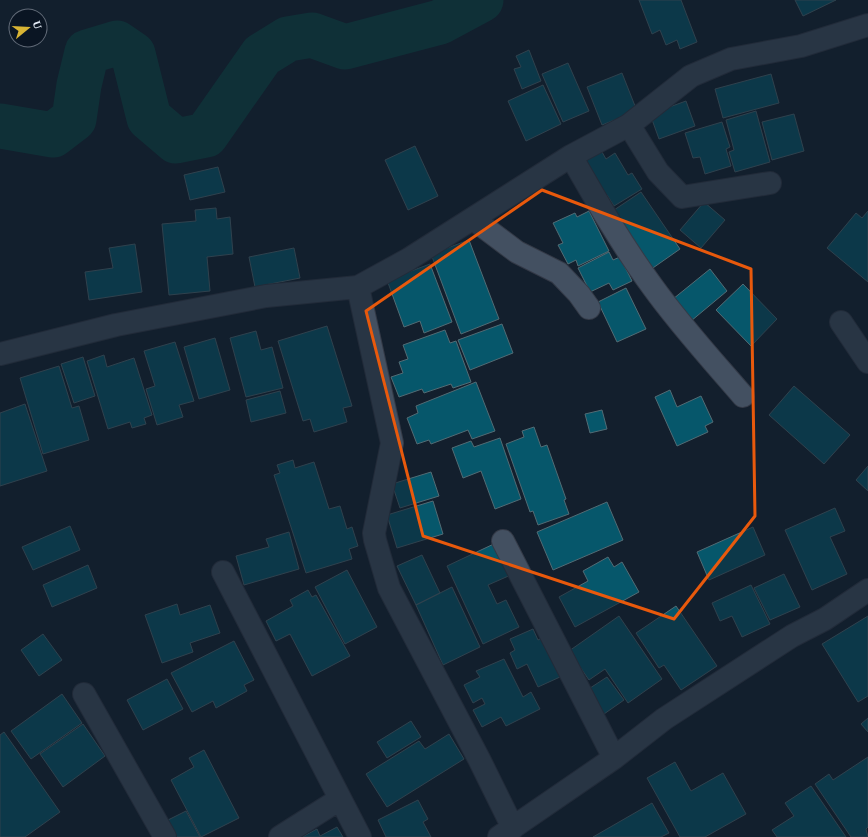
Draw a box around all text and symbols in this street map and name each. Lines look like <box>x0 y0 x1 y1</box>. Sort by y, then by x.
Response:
north arrow <box>8 8 48 48</box>
text: U <box>31 19 44 31</box>

